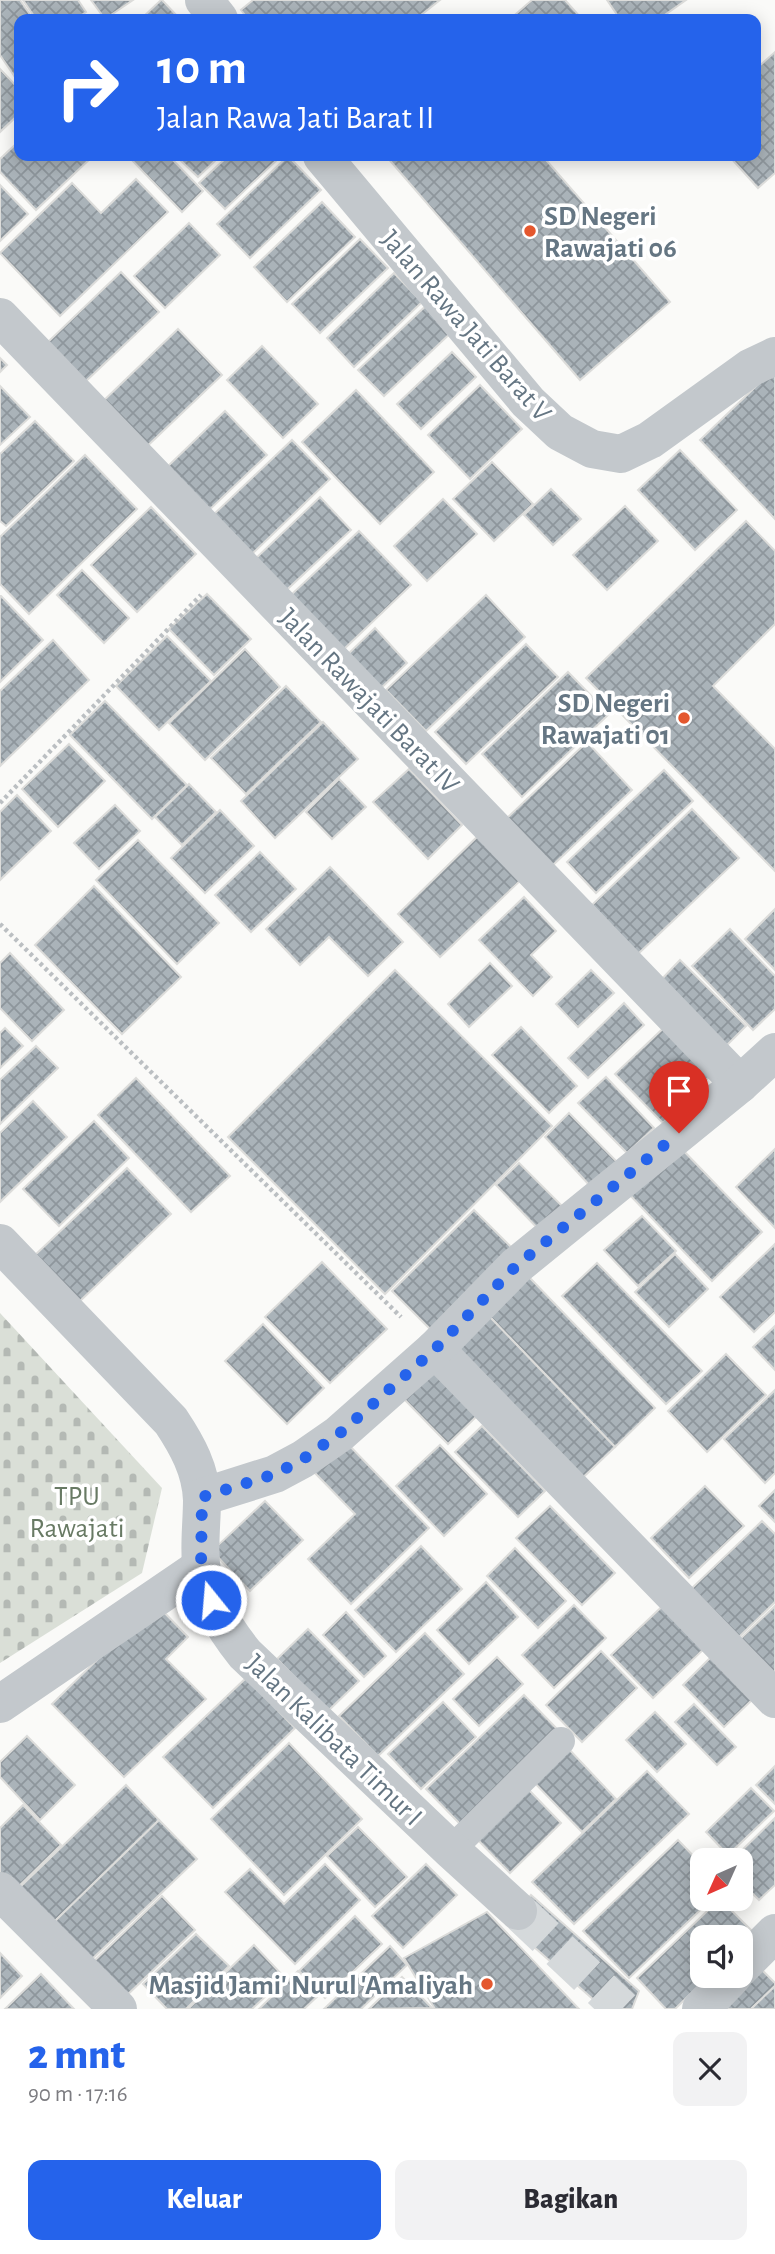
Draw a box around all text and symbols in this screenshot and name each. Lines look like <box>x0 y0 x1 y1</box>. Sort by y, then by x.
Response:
icon: right <box>42 42 133 133</box>
text: 10 m <box>157 44 247 93</box>
text: Jalan Rawa Jati Barat II <box>157 102 434 134</box>
place label: SD Negeri Rawajati 06 <box>544 203 677 263</box>
marker: SD Negeri Rawajati 06 <box>522 223 538 239</box>
street label: Jalan Rawa Jati Barat V <box>375 225 556 427</box>
street label: Jalan Rawajati Barat IV <box>273 604 464 799</box>
place label: SD Negeri Rawajati 01 <box>541 690 670 750</box>
marker: SD Negeri Rawajati 01 <box>676 710 692 726</box>
pin <box>649 1061 709 1133</box>
icon: arrive <box>660 1072 698 1110</box>
park label: TPU Rawajati <box>30 1483 124 1543</box>
position arrow <box>174 1563 248 1637</box>
street label: Jalan Kalibata Timur I <box>240 1649 427 1832</box>
north arrow <box>690 1848 752 1911</box>
map controls <box>690 1848 753 1988</box>
button: sound <box>690 1925 753 1988</box>
place label: Masjid Jami' Nurul 'Amaliyah <box>148 1972 473 2000</box>
marker: Masjid Jami' Nurul 'Amaliyah <box>479 1976 495 1992</box>
button: close <box>673 2032 747 2106</box>
text: 2 mnt <box>28 2034 125 2076</box>
text: 90 m · 17:16 <box>28 2083 128 2106</box>
button: Keluar <box>28 2160 381 2240</box>
button: Bagikan <box>395 2160 747 2240</box>

